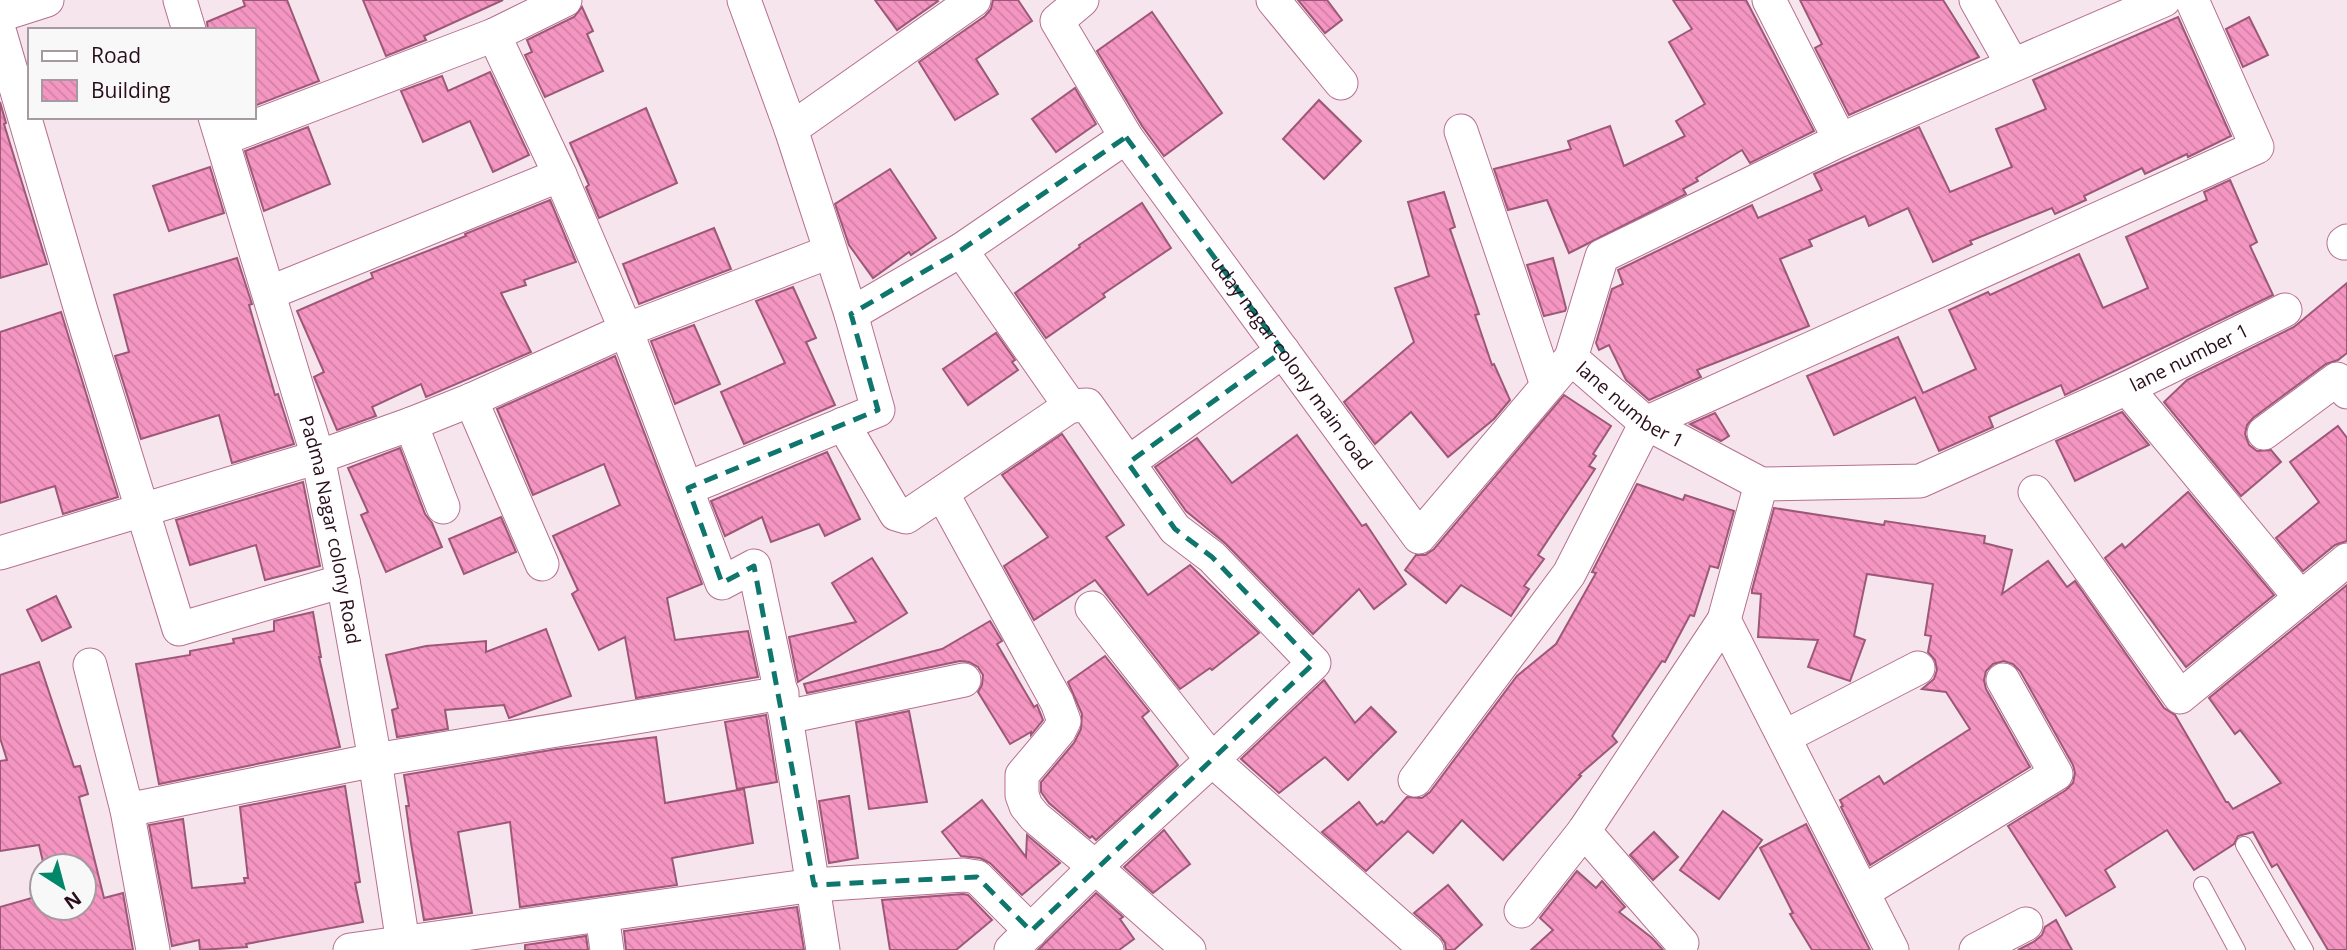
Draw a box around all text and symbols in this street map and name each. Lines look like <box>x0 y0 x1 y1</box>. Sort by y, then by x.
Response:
legend <box>28 28 256 119</box>
text: Road <box>91 41 141 69</box>
text: Building <box>91 76 170 104</box>
street label: uday nagar colony main road <box>1205 251 1378 475</box>
street label: lane number 1 <box>2125 317 2253 398</box>
street label: lane number 1 <box>1571 355 1688 454</box>
street label: Padma Nagar colony Road <box>293 412 367 646</box>
north arrow <box>28 852 98 922</box>
text: N <box>59 886 87 916</box>

